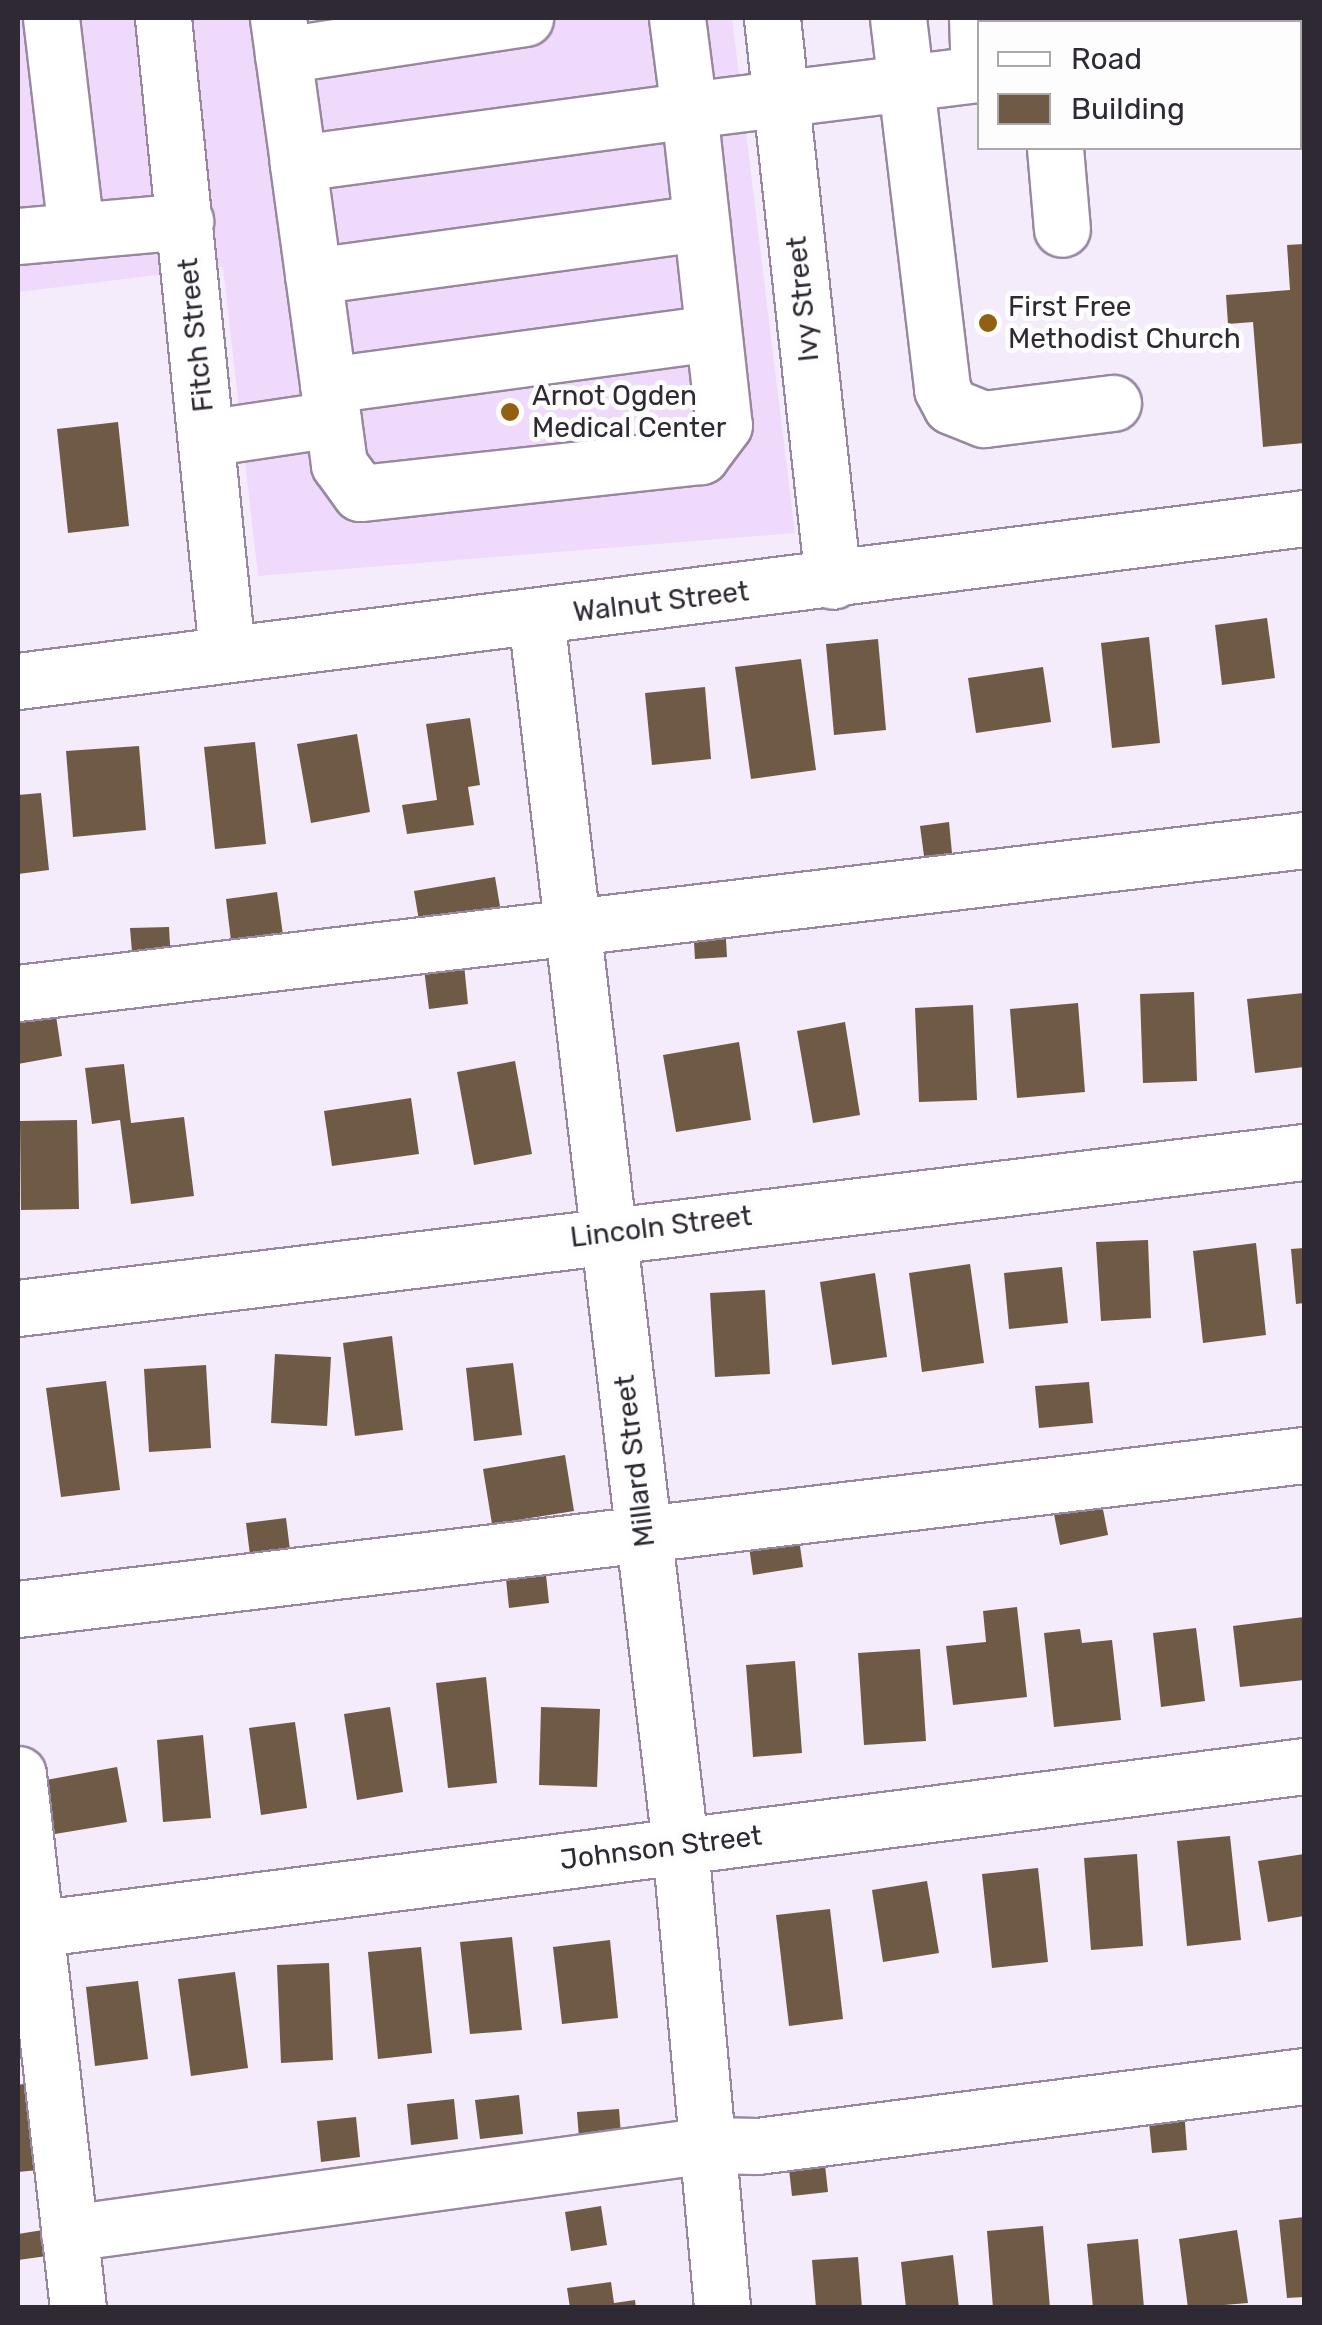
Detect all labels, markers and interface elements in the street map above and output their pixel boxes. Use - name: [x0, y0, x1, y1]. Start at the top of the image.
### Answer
- legend: [977, 20, 1302, 150]
- text: Road: [1071, 41, 1142, 77]
- text: Building: [1071, 91, 1185, 127]
- street label: Ivy Street: [780, 234, 826, 364]
- street label: Fitch Street: [171, 256, 221, 414]
- place label: First Free Methodist Church: [1008, 290, 1241, 356]
- marker: First Free Methodist Church: [977, 312, 999, 334]
- place label: Arnot Ogden Medical Center: [532, 379, 726, 445]
- marker: Arnot Ogden Medical Center: [497, 399, 523, 425]
- street label: Walnut Street: [571, 575, 751, 629]
- street label: Lincoln Street: [568, 1199, 754, 1255]
- street label: Millard Street: [608, 1373, 662, 1549]
- street label: Johnson Street: [558, 1819, 764, 1877]

